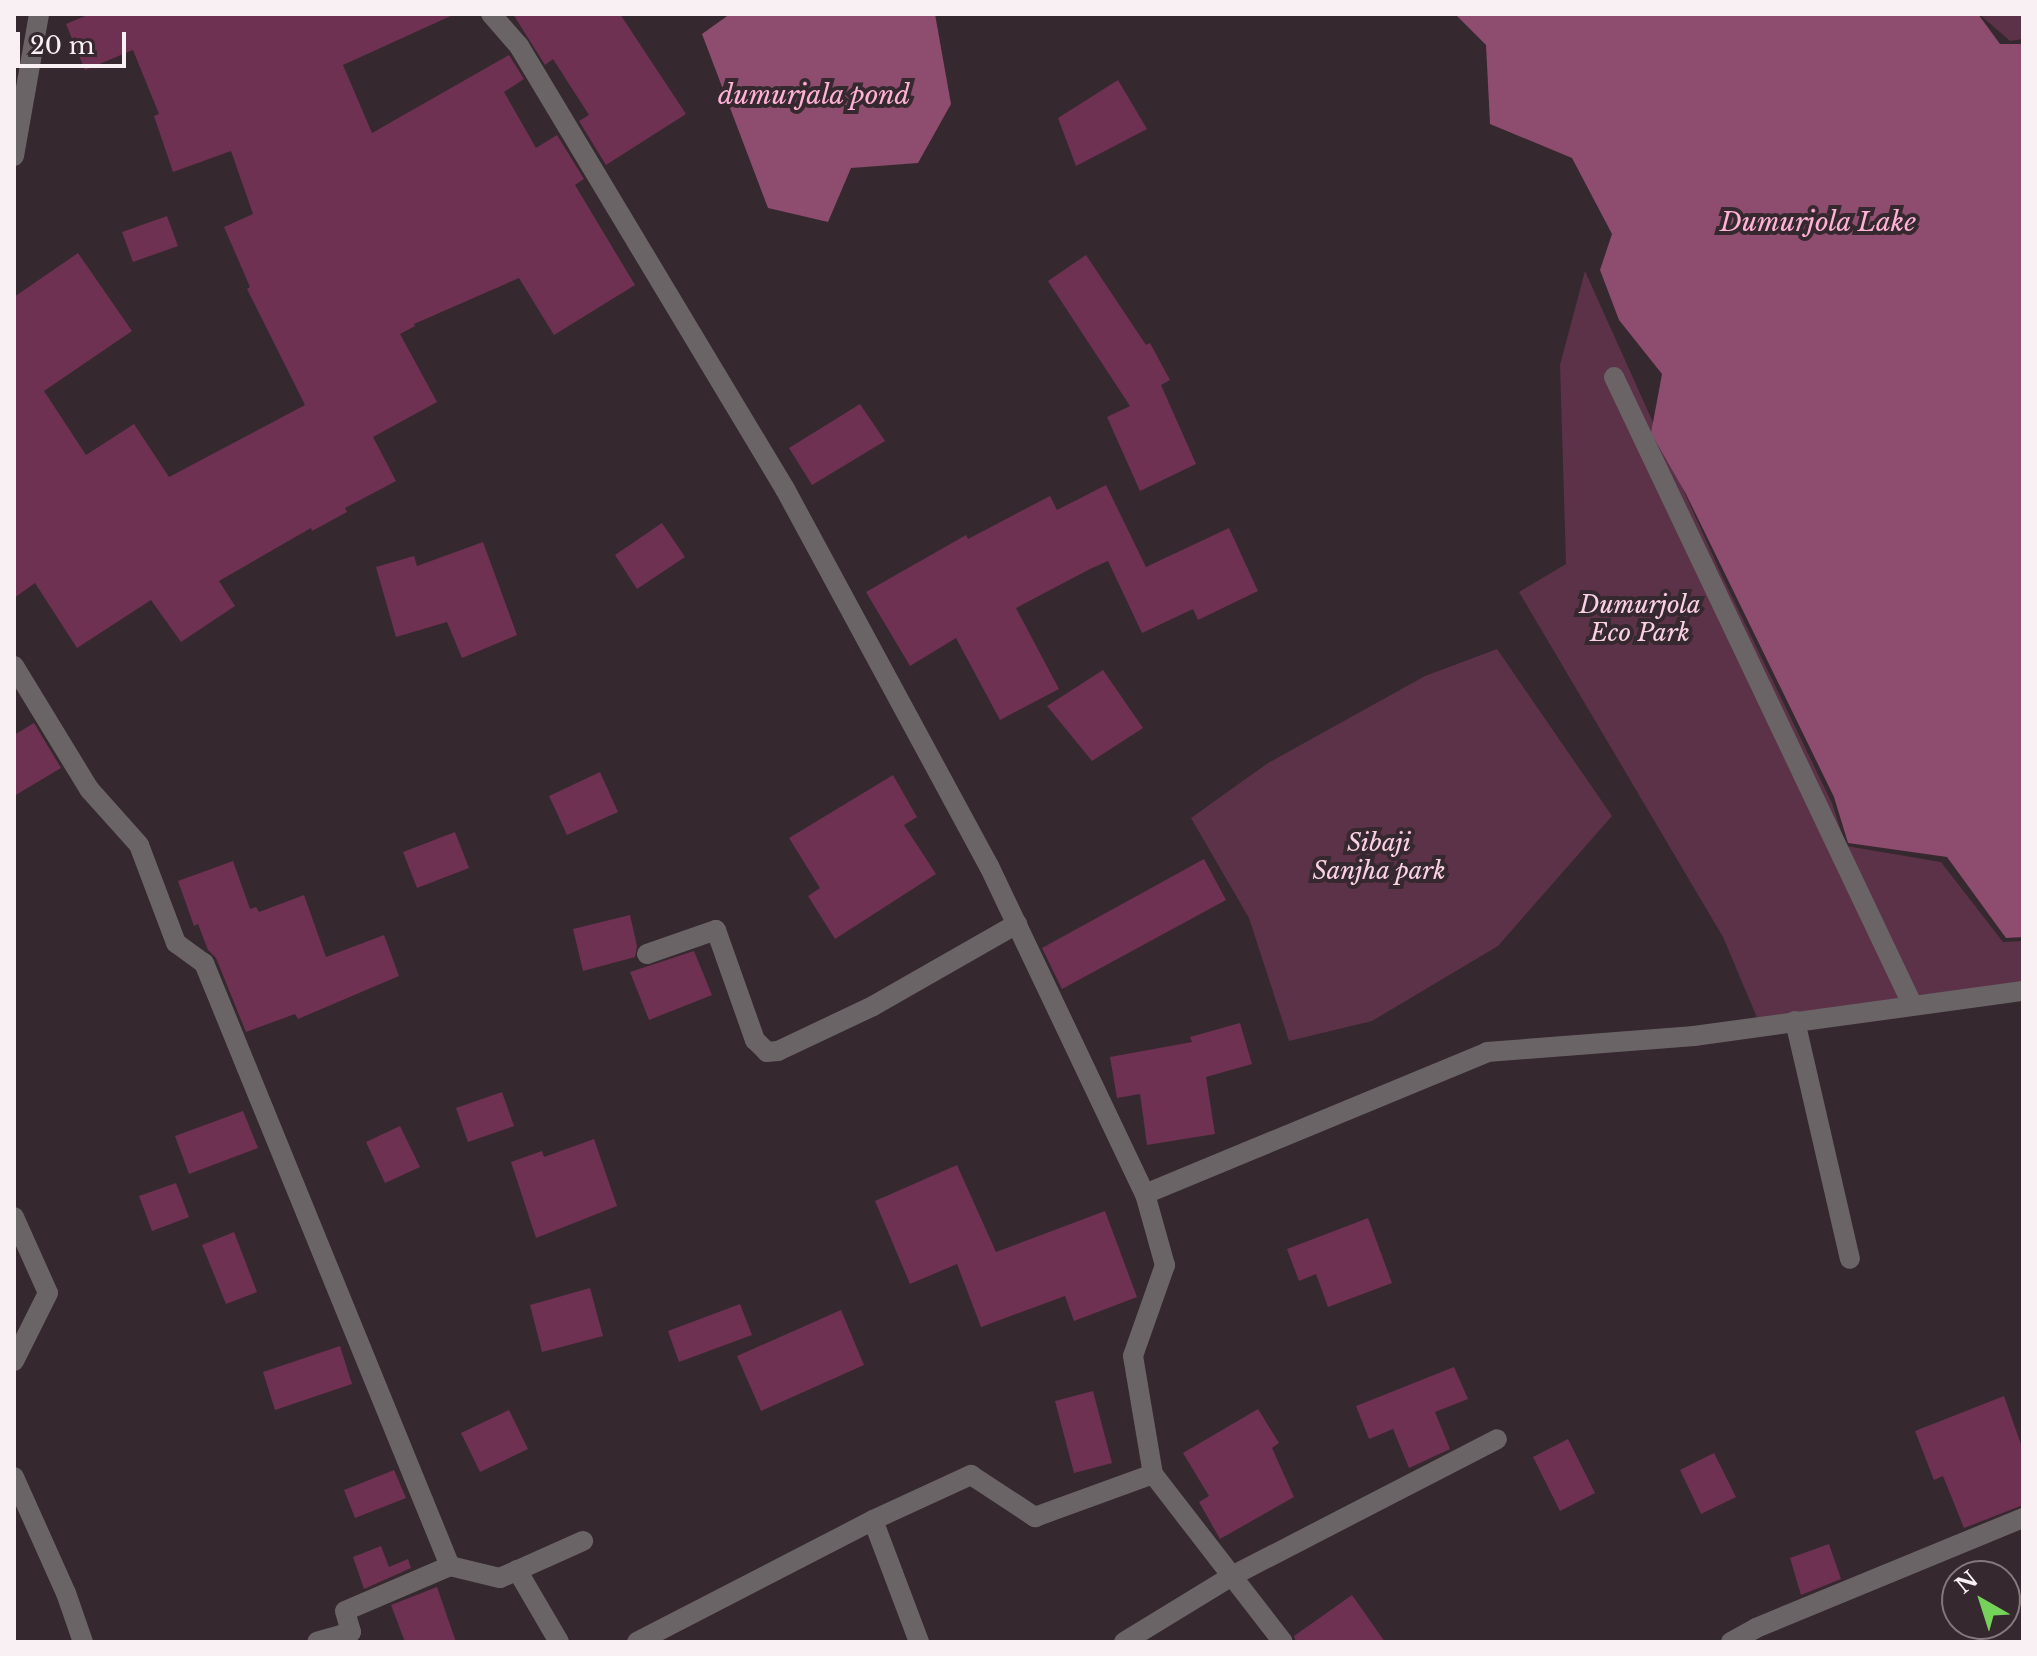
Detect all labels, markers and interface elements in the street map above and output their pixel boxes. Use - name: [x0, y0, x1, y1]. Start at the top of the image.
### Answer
- scale bar: [20, 16, 130, 66]
- text: 20 m: [30, 31, 95, 60]
- water label: dumurjala pond: [717, 80, 911, 112]
- water label: Dumurjola Lake: [1720, 207, 1916, 239]
- park label: Dumurjola Eco Park: [1579, 591, 1701, 647]
- park label: Sibaji Sanjha park: [1312, 829, 1446, 885]
- north arrow: [1941, 1560, 2021, 1640]
- text: N: [1950, 1566, 1983, 1600]

